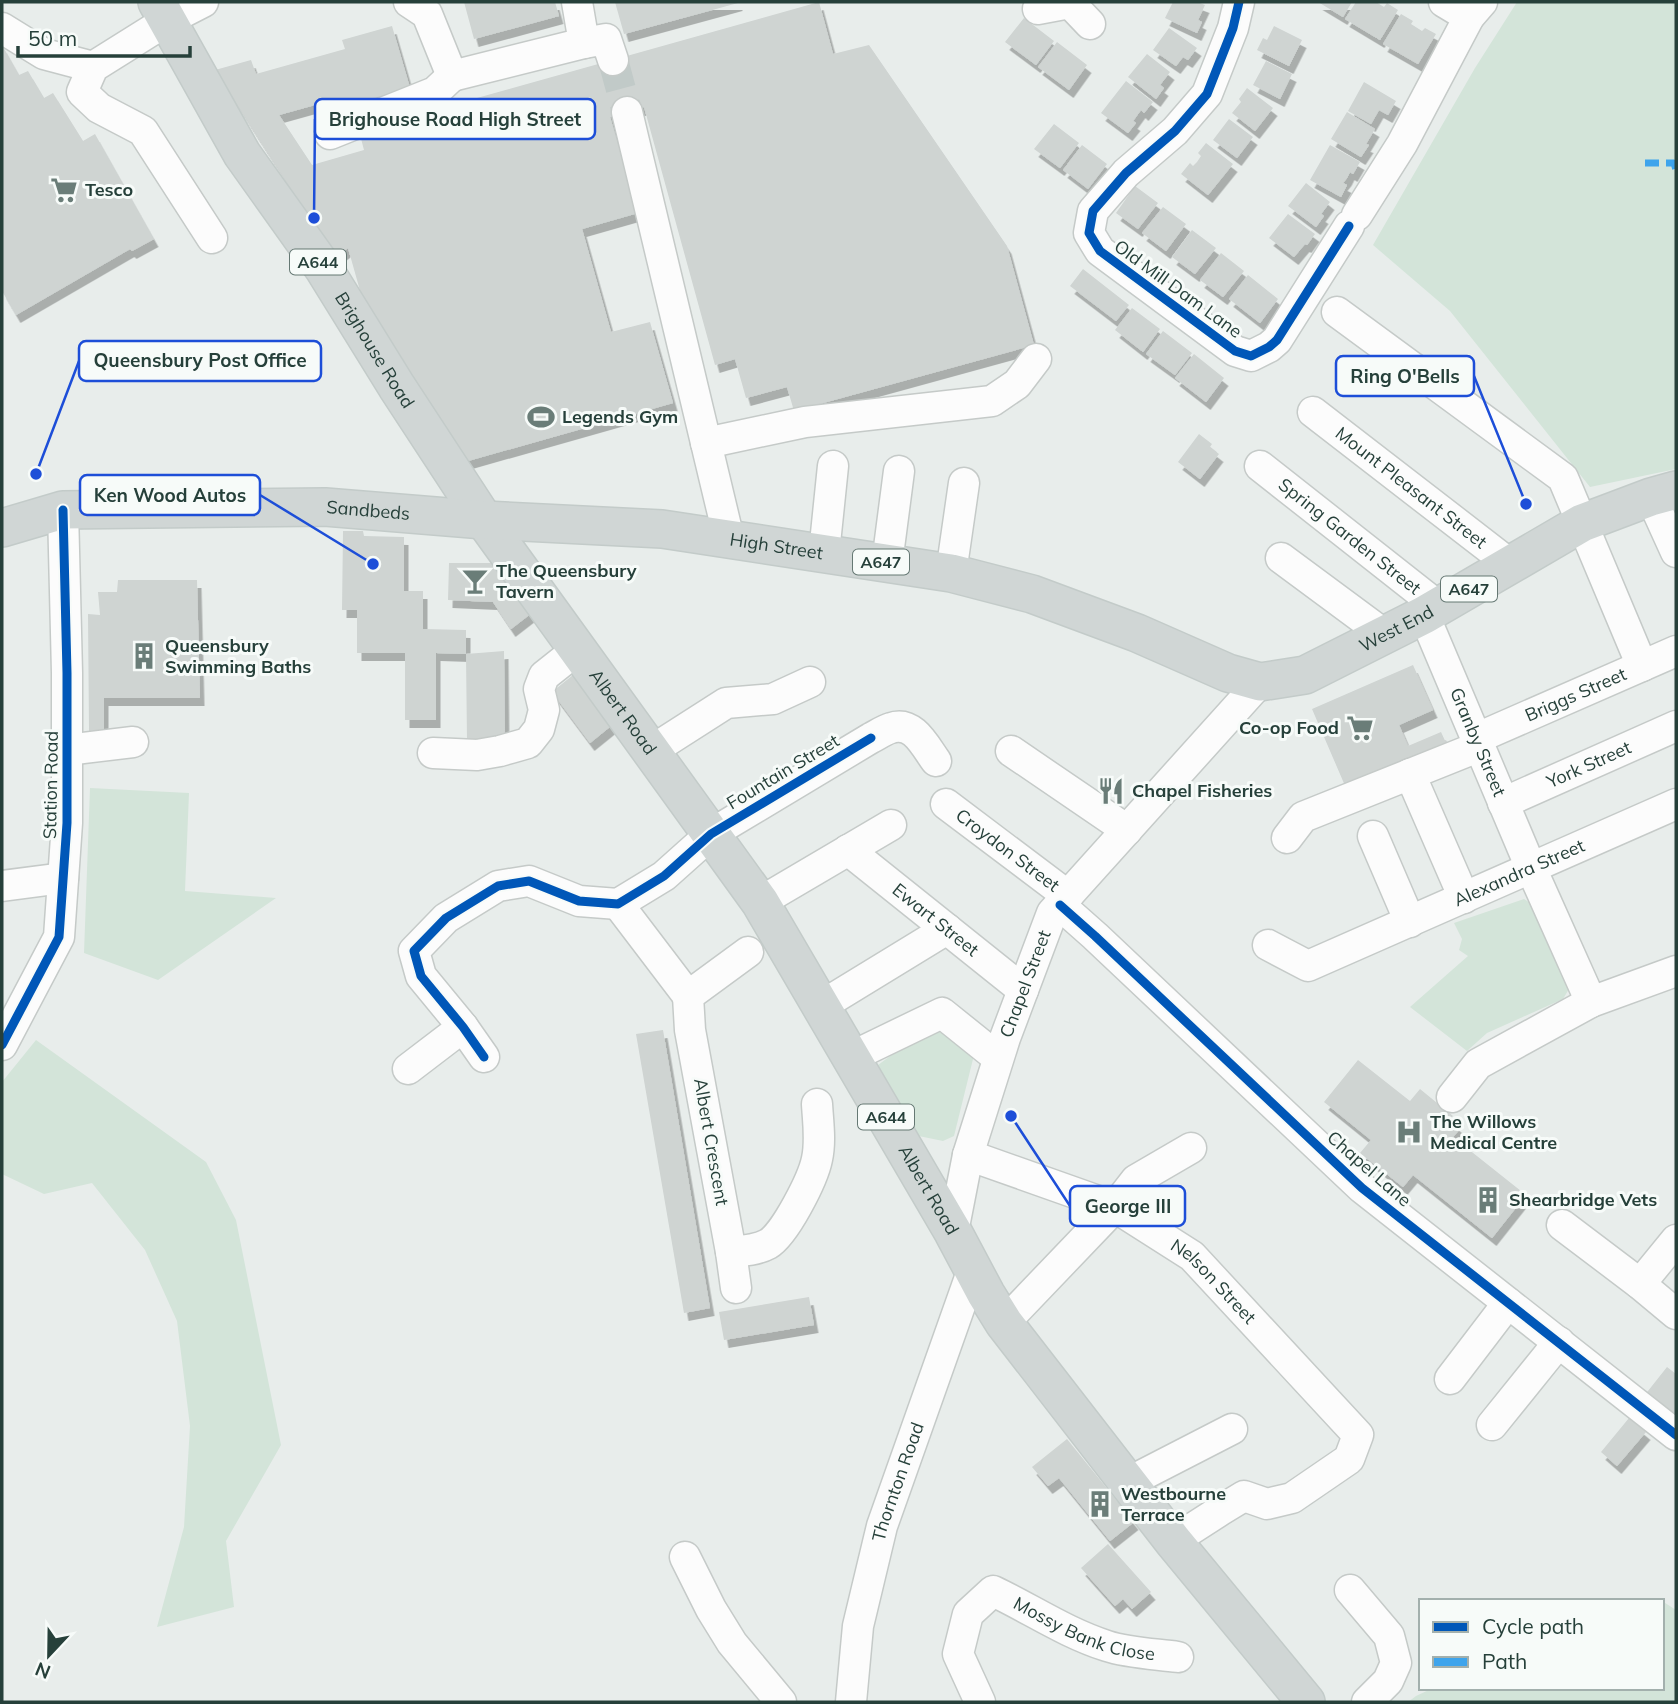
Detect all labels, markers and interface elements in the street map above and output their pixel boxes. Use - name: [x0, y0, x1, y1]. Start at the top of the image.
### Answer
- scale bar: [18, 14, 189, 58]
- text: 50 m: [28, 25, 77, 51]
- callout: Brighouse Road High Street: [315, 99, 595, 139]
- text: Brighouse Road High Street: [329, 107, 581, 131]
- supermarket icon: Tesco: [49, 175, 79, 205]
- place label: Tesco: [85, 178, 133, 201]
- street label: Old Mill Dam Lane: [1110, 235, 1247, 343]
- road number: A644: [290, 250, 346, 274]
- street label: Brighouse Road: [330, 288, 420, 412]
- callout: Queensbury Post Office: [79, 341, 321, 381]
- text: Queensbury Post Office: [93, 348, 307, 372]
- callout: Ring O'Bells: [1336, 356, 1474, 396]
- text: Ring O'Bells: [1350, 364, 1460, 388]
- sports icon: Legends Gym: [526, 402, 556, 432]
- place label: Legends Gym: [562, 405, 678, 428]
- street label: Mount Pleasant Street: [1331, 422, 1492, 553]
- street label: Spring Garden Street: [1274, 473, 1426, 599]
- callout: Ken Wood Autos: [80, 475, 260, 515]
- text: Ken Wood Autos: [94, 483, 246, 507]
- street label: Sandbeds: [326, 495, 411, 525]
- street label: High Street: [728, 527, 825, 564]
- road number: A647: [853, 550, 909, 575]
- place label: The Queensbury Tavern: [496, 559, 637, 603]
- bar icon: The Queensbury Tavern: [460, 566, 490, 596]
- road number: A647: [1441, 576, 1497, 602]
- street label: West End: [1355, 600, 1438, 657]
- place label: Queensbury Swimming Baths: [165, 634, 311, 678]
- building icon: Queensbury Swimming Baths: [129, 641, 159, 671]
- street label: Briggs Street: [1521, 662, 1630, 727]
- street label: Albert Road: [584, 664, 662, 759]
- street label: Granby Street: [1445, 684, 1511, 800]
- supermarket icon: Co-op Food: [1345, 713, 1375, 743]
- place label: Co-op Food: [1239, 716, 1339, 739]
- street label: Fountain Street: [722, 729, 843, 814]
- street label: Station Road: [38, 731, 63, 839]
- street label: York Street: [1542, 735, 1635, 794]
- restaurant icon: Chapel Fisheries: [1096, 776, 1126, 806]
- place label: Chapel Fisheries: [1132, 779, 1272, 802]
- street label: Croydon Street: [951, 803, 1064, 897]
- street label: Alexandra Street: [1450, 834, 1588, 911]
- street label: Ewart Street: [888, 878, 984, 961]
- street label: Chapel Street: [994, 927, 1056, 1041]
- street label: Albert Crescent: [689, 1076, 734, 1207]
- road number: A644: [858, 1105, 914, 1130]
- place label: The Willows Medical Centre: [1430, 1110, 1557, 1154]
- hospital icon: The Willows Medical Centre: [1394, 1117, 1424, 1147]
- street label: Chapel Lane: [1322, 1126, 1416, 1211]
- street label: Albert Road: [894, 1141, 964, 1239]
- building icon: Shearbridge Vets: [1473, 1185, 1503, 1215]
- callout: George III: [1070, 1186, 1185, 1226]
- place label: Shearbridge Vets: [1509, 1188, 1657, 1211]
- text: George III: [1085, 1194, 1171, 1218]
- street label: Nelson Street: [1167, 1233, 1261, 1329]
- street label: Thornton Road: [867, 1419, 929, 1544]
- place label: Westbourne Terrace: [1121, 1482, 1226, 1526]
- building icon: Westbourne Terrace: [1085, 1489, 1115, 1519]
- street label: Mossy Bank Close: [1010, 1591, 1156, 1665]
- legend: [1419, 1599, 1664, 1690]
- text: Cycle path: [1482, 1613, 1584, 1639]
- north arrow: [14, 1620, 84, 1690]
- text: Path: [1482, 1648, 1527, 1674]
- text: N: [31, 1657, 54, 1685]

